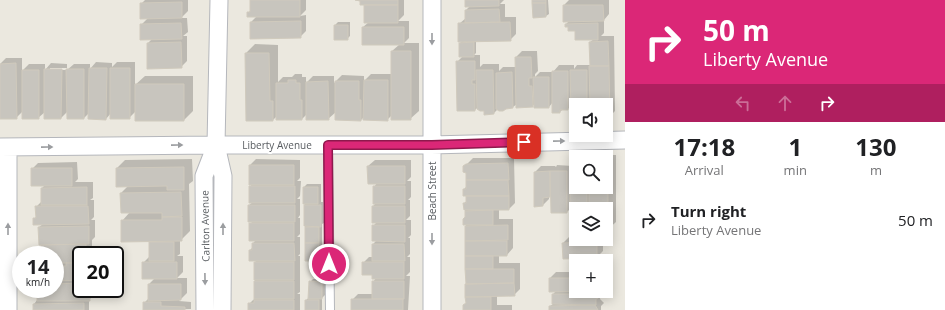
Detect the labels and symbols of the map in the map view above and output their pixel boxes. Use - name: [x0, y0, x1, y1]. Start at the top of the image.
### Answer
- one-way arrow: [429, 33, 435, 46]
- pin: [507, 125, 541, 159]
- street label: Liberty Avenue: [242, 138, 312, 152]
- one-way arrow: [553, 138, 565, 145]
- one-way arrow: [171, 142, 184, 148]
- one-way arrow: [41, 143, 53, 150]
- street label: Beach Street: [425, 161, 439, 221]
- street label: Carlton Avenue: [197, 190, 213, 262]
- one-way arrow: [5, 222, 11, 235]
- one-way arrow: [220, 222, 226, 235]
- one-way arrow: [429, 233, 435, 246]
- position arrow: [308, 243, 350, 285]
- speed limit sign: 20: [72, 246, 124, 298]
- one-way arrow: [202, 273, 208, 286]

